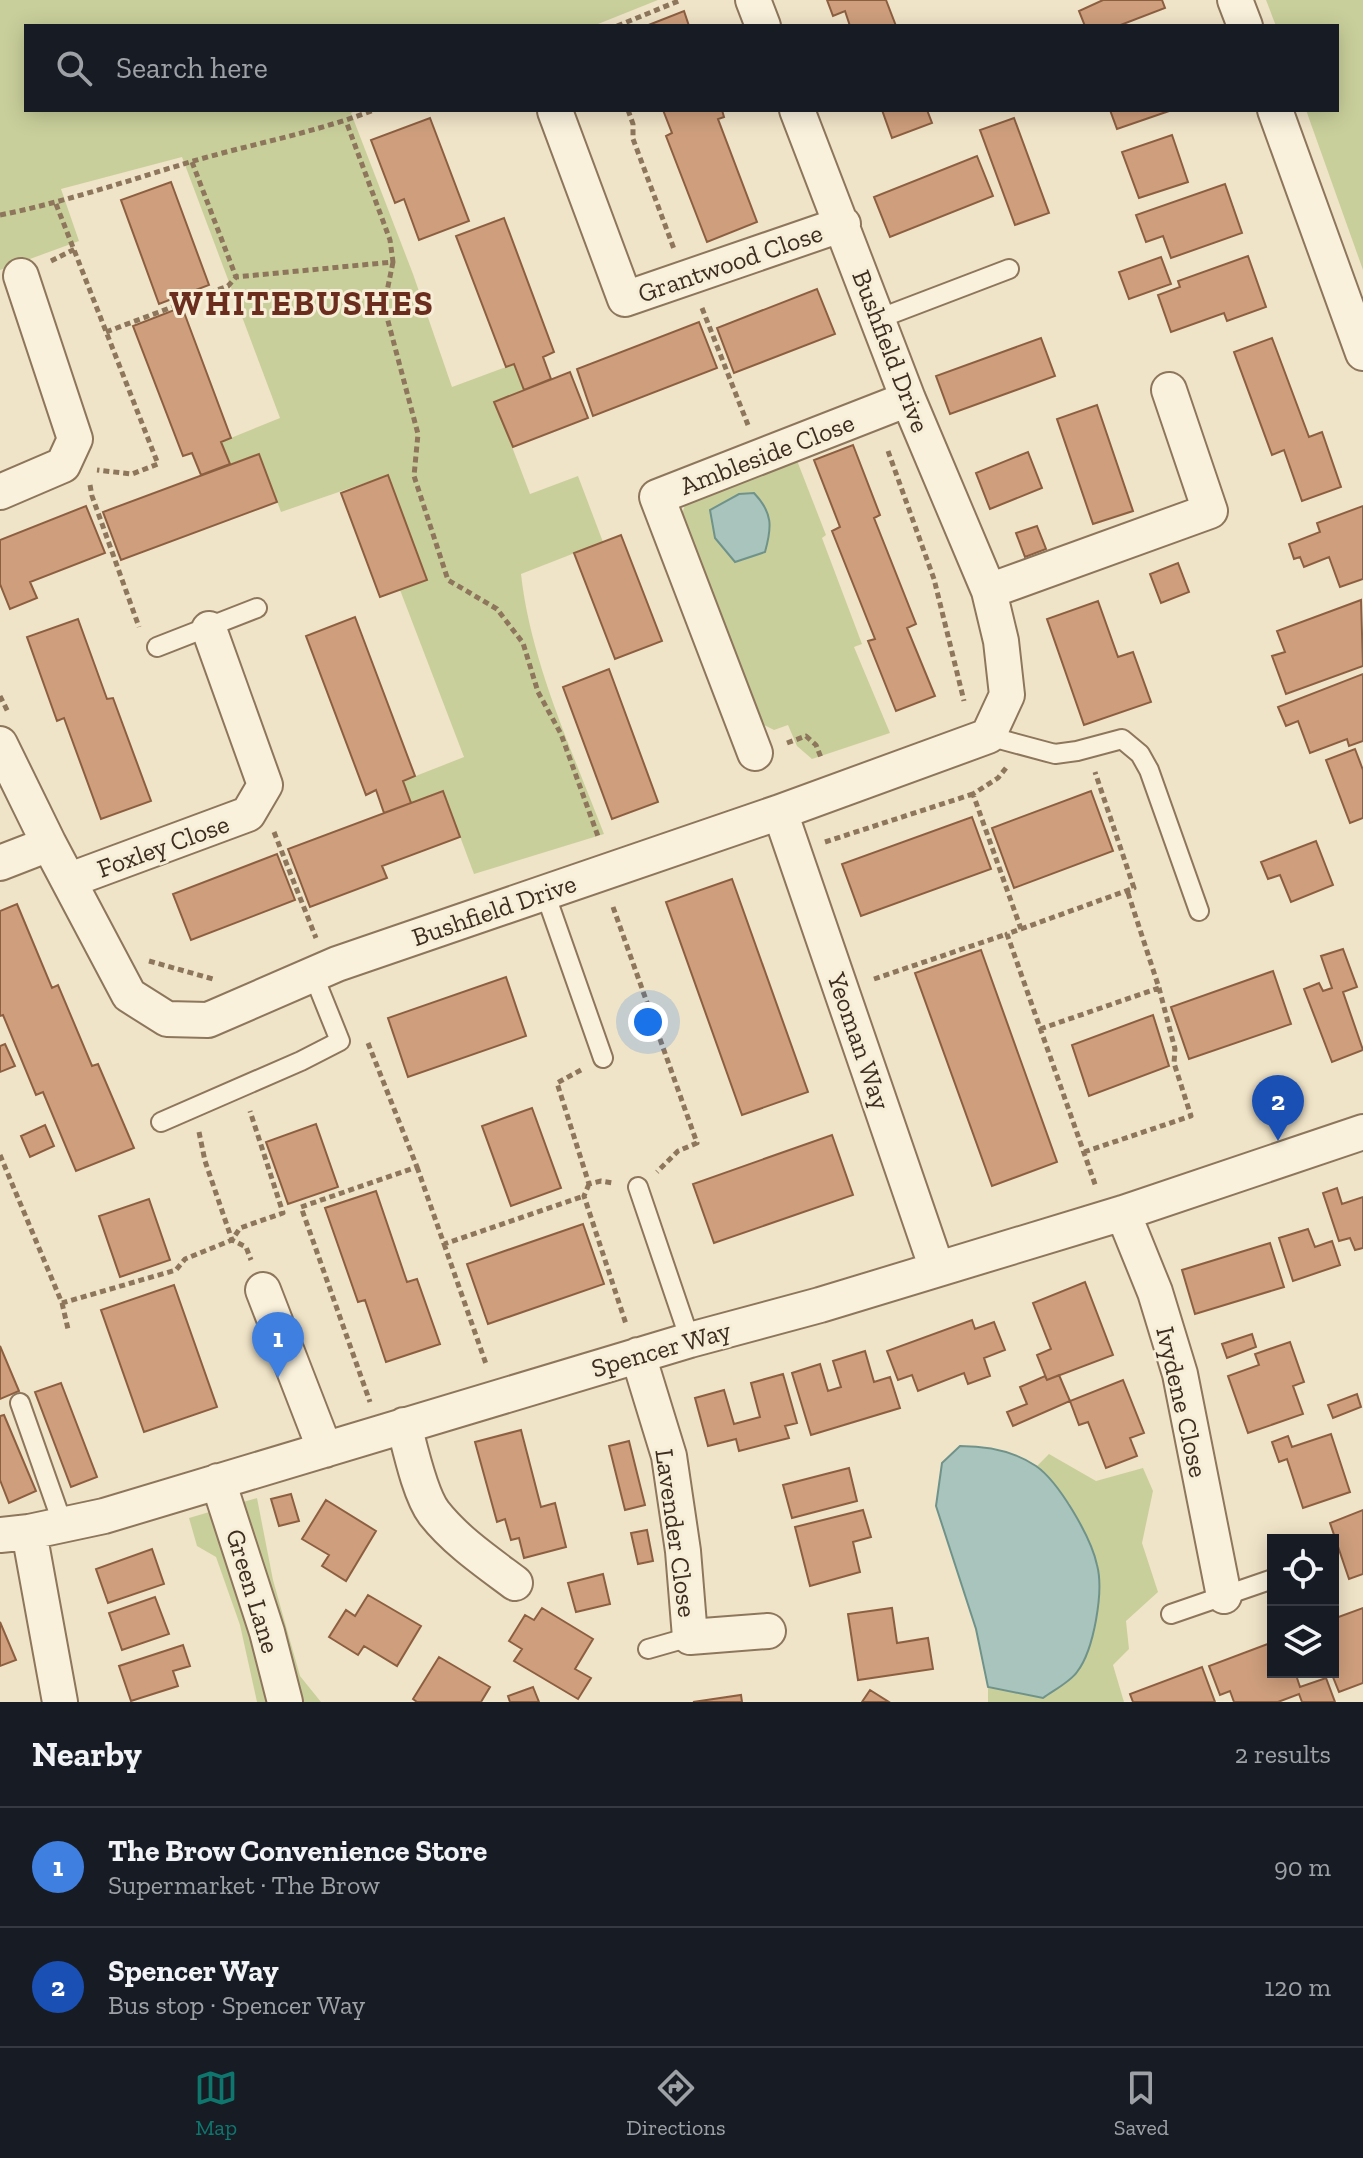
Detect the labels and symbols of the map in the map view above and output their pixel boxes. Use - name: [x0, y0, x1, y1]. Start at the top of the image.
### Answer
- street label: Grantwood Close: [633, 216, 827, 310]
- street label: Bushfield Drive: [845, 265, 937, 437]
- district label: WHITEBUSHES: [169, 283, 435, 324]
- street label: Ambleside Close: [675, 406, 859, 502]
- street label: Foxley Close: [93, 807, 233, 885]
- street label: Bushfield Drive: [408, 867, 580, 953]
- street label: Yeoman Way: [820, 967, 898, 1114]
- your location: [628, 1002, 668, 1042]
- pin: 2: [1252, 1075, 1304, 1141]
- pin: 1: [252, 1312, 304, 1378]
- street label: Spencer Way: [588, 1314, 735, 1384]
- street label: Ivydene Close: [1149, 1323, 1215, 1481]
- street label: Lavender Close: [648, 1447, 704, 1619]
- street label: Green Lane: [219, 1525, 287, 1657]

